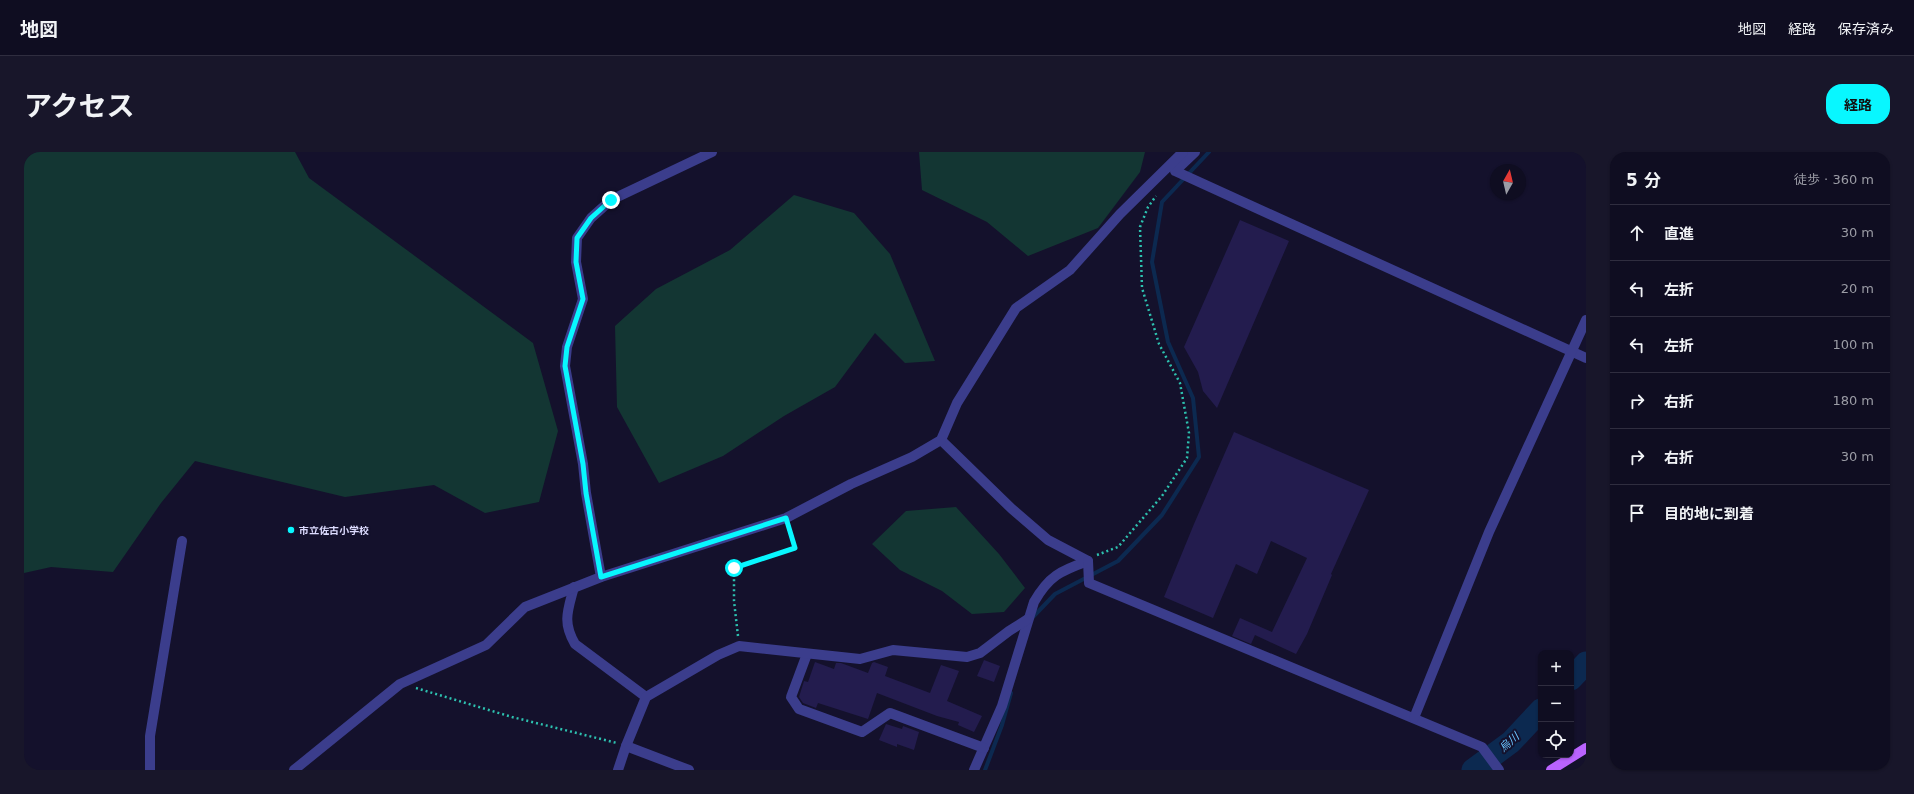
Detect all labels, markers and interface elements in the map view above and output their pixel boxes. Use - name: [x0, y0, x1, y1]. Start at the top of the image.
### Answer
- text: 地図: [20, 18, 58, 40]
- text: 地図: [1738, 21, 1766, 37]
- text: 経路: [1788, 21, 1816, 37]
- text: 保存済み: [1838, 21, 1894, 37]
- button: 経路: [1826, 84, 1890, 124]
- text: アクセス: [24, 90, 135, 123]
- north arrow: [1490, 164, 1526, 200]
- text: 5 分: [1626, 170, 1661, 190]
- text: 徒歩 · 360 m: [1794, 172, 1874, 187]
- route end: [602, 191, 620, 209]
- icon: ahead: [1626, 222, 1648, 244]
- text: 直進: [1664, 225, 1694, 243]
- text: 30 m: [1841, 225, 1874, 240]
- icon: left: [1626, 278, 1648, 300]
- text: 左折: [1664, 281, 1694, 299]
- text: 20 m: [1841, 281, 1874, 296]
- icon: left: [1626, 334, 1648, 356]
- text: 左折: [1664, 337, 1694, 355]
- text: 100 m: [1832, 337, 1874, 352]
- icon: right: [1626, 390, 1648, 412]
- text: 右折: [1664, 393, 1694, 411]
- text: 180 m: [1832, 393, 1874, 408]
- icon: right: [1626, 446, 1648, 468]
- text: 右折: [1664, 449, 1694, 467]
- text: 30 m: [1841, 449, 1874, 464]
- icon: arrive: [1626, 502, 1648, 524]
- text: 目的地に到着: [1664, 505, 1754, 523]
- marker: 市立佐古小学校: [286, 525, 296, 535]
- place label: 市立佐古小学校: [299, 525, 369, 536]
- route start: [725, 559, 743, 577]
- map controls: [1538, 650, 1574, 758]
- button: +: [1538, 650, 1574, 686]
- button: −: [1538, 686, 1574, 722]
- button: locate: [1538, 722, 1574, 758]
- water label: 烏川: [1497, 730, 1523, 754]

